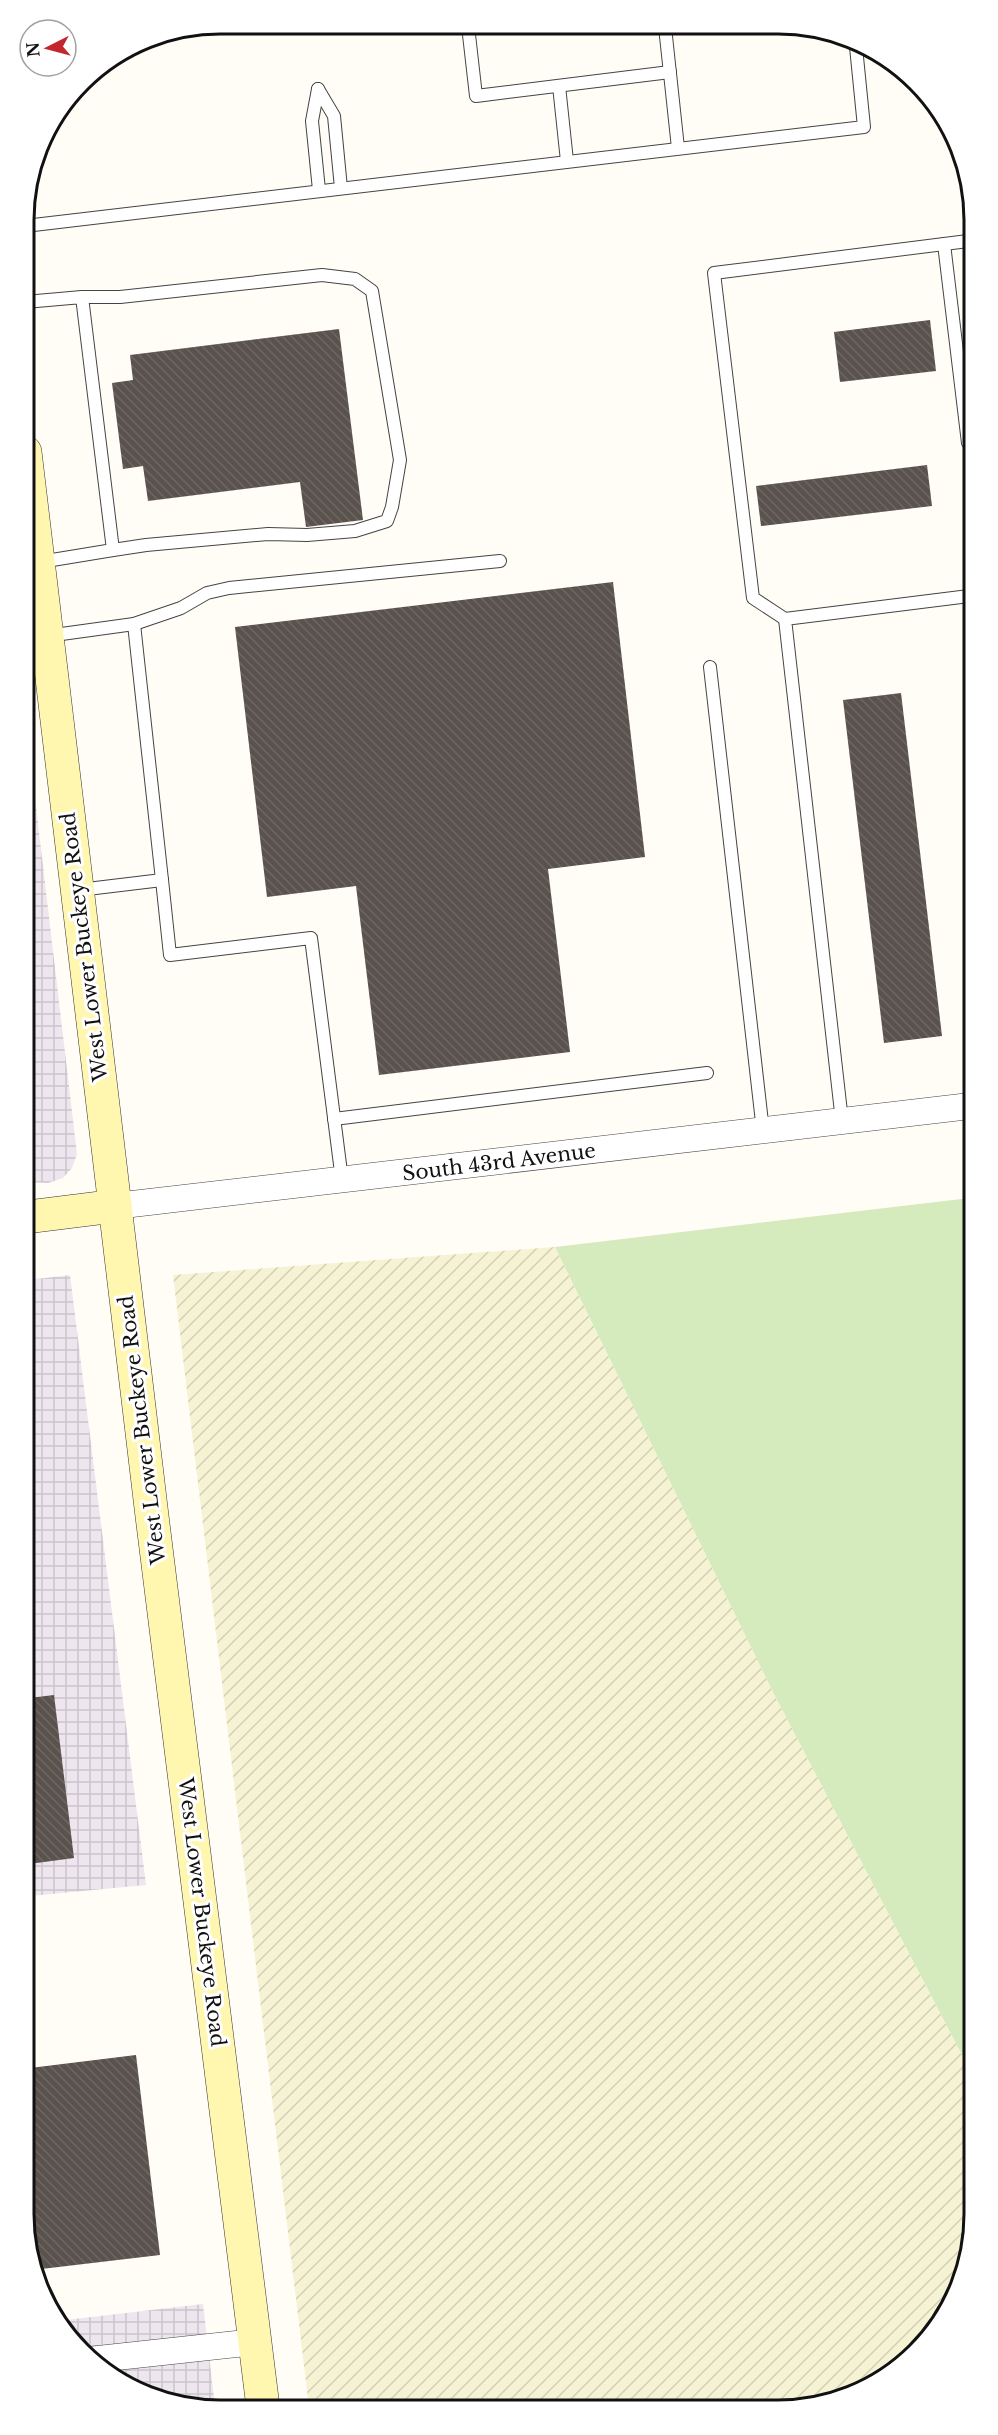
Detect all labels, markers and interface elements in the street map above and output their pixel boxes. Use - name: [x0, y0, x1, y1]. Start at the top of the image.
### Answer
- north arrow: [18, 18, 78, 78]
- text: N: [22, 41, 44, 58]
- street label: West Lower Buckeye Road: [56, 811, 113, 1084]
- street label: South 43rd Avenue: [401, 1138, 597, 1186]
- street label: West Lower Buckeye Road: [114, 1294, 171, 1567]
- street label: West Lower Buckeye Road: [173, 1775, 230, 2048]

